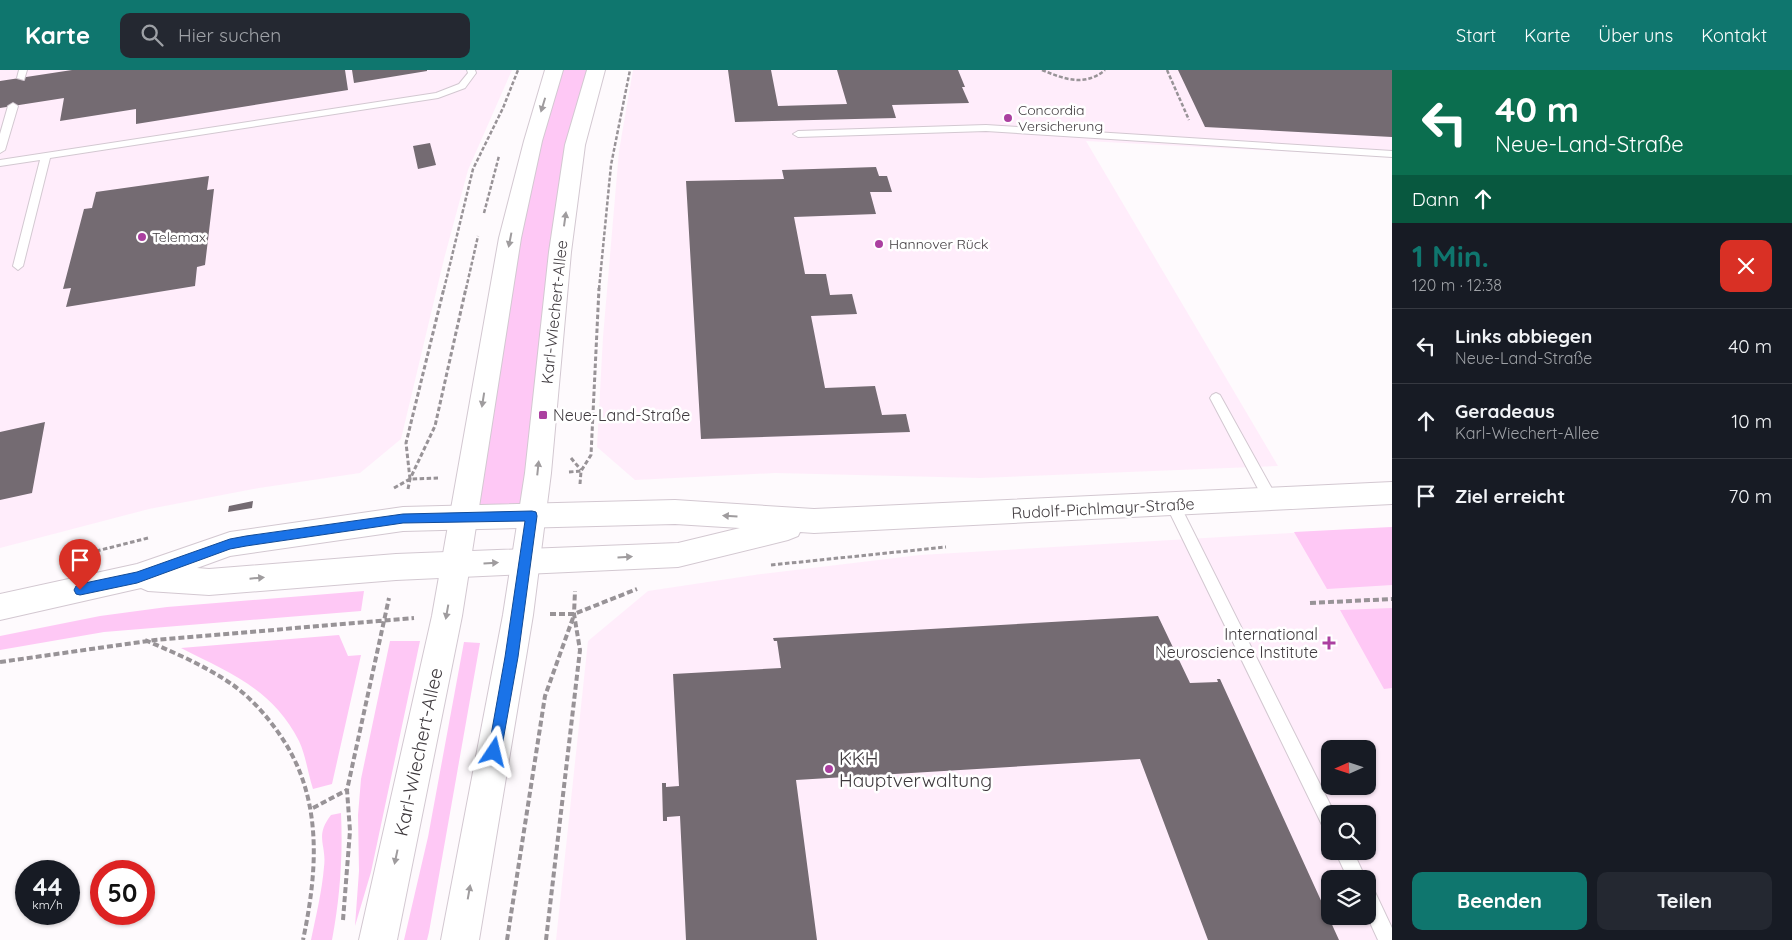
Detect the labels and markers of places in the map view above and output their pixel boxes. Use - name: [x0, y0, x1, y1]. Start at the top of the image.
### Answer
- place label: Concordia Versicherung: [1018, 101, 1103, 135]
- marker: Concordia Versicherung: [1002, 112, 1014, 124]
- place label: Telemax: [152, 228, 206, 246]
- marker: Telemax: [136, 231, 148, 243]
- place label: Hannover Rück: [889, 235, 989, 253]
- marker: Hannover Rück: [873, 238, 885, 250]
- place label: Neue-Land-Straße: [553, 405, 690, 425]
- marker: Neue-Land-Straße: [537, 409, 549, 421]
- pin: [59, 539, 101, 590]
- place label: International Neuroscience Institute: [1155, 624, 1318, 662]
- marker: International Neuroscience Institute: [1322, 636, 1336, 650]
- place label: KKH Hauptverwaltung: [839, 746, 992, 792]
- marker: KKH Hauptverwaltung: [823, 763, 835, 775]

